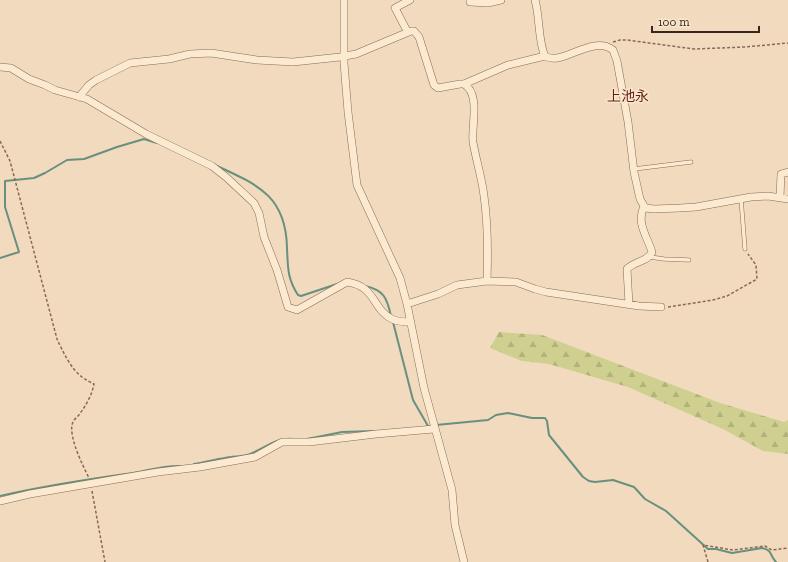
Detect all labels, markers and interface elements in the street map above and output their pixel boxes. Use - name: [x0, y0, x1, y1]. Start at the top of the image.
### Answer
- scale bar: [652, 8, 759, 34]
- text: 100 m: [658, 15, 690, 29]
- district label: 上池永: [607, 88, 649, 105]

